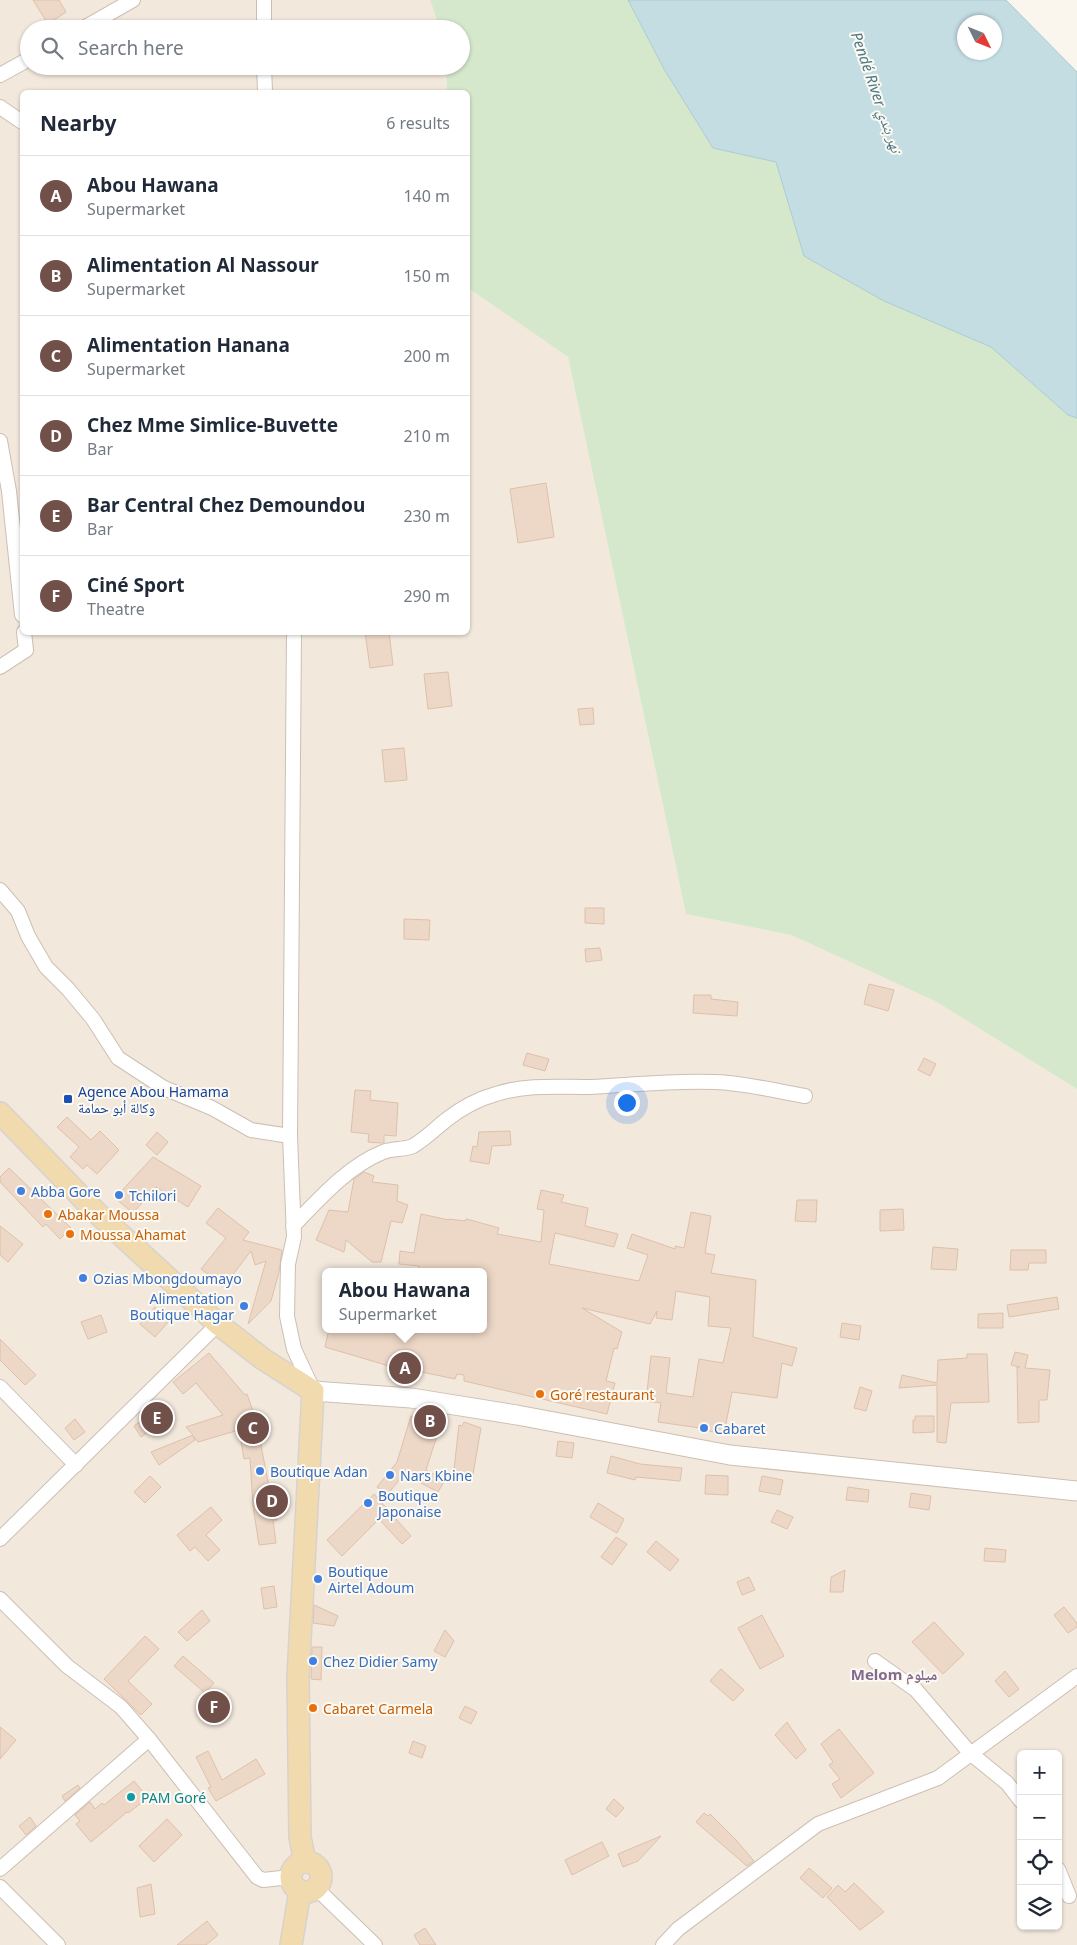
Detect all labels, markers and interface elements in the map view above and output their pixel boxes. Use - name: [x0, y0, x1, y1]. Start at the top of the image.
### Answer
- north arrow: [957, 15, 1002, 60]
- search box: [20, 20, 470, 75]
- water label: Pendé River نهر بندي: [844, 29, 908, 159]
- icon: search: [38, 34, 66, 62]
- text: Search here: [78, 35, 184, 61]
- text: Nearby: [40, 109, 116, 137]
- text: 6 results: [386, 112, 450, 134]
- text: Abou Hawana: [87, 172, 219, 198]
- text: A: [50, 185, 62, 207]
- text: 140 m: [403, 185, 450, 207]
- text: Supermarket: [87, 198, 185, 220]
- text: Alimentation Al Nassour: [87, 252, 319, 278]
- text: B: [51, 265, 61, 287]
- text: 150 m: [403, 265, 450, 287]
- text: Supermarket: [87, 278, 185, 300]
- text: Alimentation Hanana: [87, 332, 290, 358]
- text: C: [51, 345, 61, 367]
- text: 200 m: [403, 345, 450, 367]
- text: Supermarket: [87, 358, 185, 380]
- text: Chez Mme Simlice-Buvette: [87, 412, 338, 438]
- text: D: [50, 425, 62, 447]
- text: 210 m: [403, 425, 450, 447]
- text: Bar: [87, 438, 113, 460]
- text: Bar Central Chez Demoundou: [87, 492, 365, 518]
- text: E: [52, 505, 60, 527]
- text: 230 m: [403, 505, 450, 527]
- text: Bar: [87, 518, 113, 540]
- text: Ciné Sport: [87, 572, 185, 598]
- text: F: [52, 585, 60, 607]
- text: 290 m: [403, 585, 450, 607]
- text: Theatre: [87, 598, 145, 620]
- place label: Agence Abou Hamama وكالة أبو حمامة: [78, 1082, 229, 1117]
- your location: [614, 1090, 640, 1116]
- marker: Agence Abou Hamama وكالة أبو حمامة: [62, 1093, 74, 1105]
- place label: Abba Gore: [31, 1182, 101, 1201]
- marker: Abba Gore: [15, 1185, 27, 1197]
- place label: Tchilori: [129, 1186, 176, 1205]
- marker: Tchilori: [113, 1189, 125, 1201]
- place label: Abakar Moussa: [58, 1205, 159, 1224]
- marker: Abakar Moussa: [42, 1208, 54, 1220]
- place label: Moussa Ahamat: [80, 1225, 186, 1244]
- marker: Moussa Ahamat: [64, 1228, 76, 1240]
- popup: [322, 1268, 487, 1333]
- place label: Ozias Mbongdoumayo: [93, 1269, 242, 1288]
- marker: Ozias Mbongdoumayo: [77, 1272, 89, 1284]
- text: Abou Hawana: [339, 1277, 470, 1303]
- place label: Alimentation Boutique Hagar: [130, 1289, 234, 1324]
- marker: Alimentation Boutique Hagar: [238, 1300, 250, 1312]
- text: Supermarket: [339, 1303, 437, 1325]
- pin: A: [389, 1349, 421, 1387]
- place label: Goré restaurant: [550, 1385, 654, 1404]
- marker: Goré restaurant: [534, 1388, 546, 1400]
- pin: E: [141, 1399, 173, 1437]
- pin: B: [414, 1402, 446, 1440]
- pin: C: [237, 1409, 269, 1447]
- place label: Cabaret: [714, 1419, 766, 1438]
- marker: Cabaret: [698, 1422, 710, 1434]
- place label: Boutique Adan: [270, 1462, 368, 1481]
- marker: Boutique Adan: [254, 1465, 266, 1477]
- place label: Nars Kbine: [400, 1466, 472, 1485]
- marker: Nars Kbine: [384, 1469, 396, 1481]
- pin: D: [256, 1482, 288, 1520]
- place label: Boutique Japonaise: [376, 1486, 442, 1521]
- marker: Boutique Japonaise: [362, 1497, 374, 1509]
- place label: Boutique Airtel Adoum: [328, 1562, 414, 1597]
- marker: Boutique Airtel Adoum: [312, 1573, 324, 1585]
- place label: Chez Didier Samy: [323, 1652, 438, 1671]
- marker: Chez Didier Samy: [307, 1655, 319, 1667]
- district label: Melom ميلوم: [851, 1664, 937, 1685]
- pin: F: [198, 1688, 230, 1726]
- place label: Cabaret Carmela: [323, 1699, 433, 1718]
- marker: Cabaret Carmela: [307, 1702, 319, 1714]
- map controls: [1017, 1750, 1062, 1930]
- button: +: [1017, 1750, 1062, 1795]
- place label: PAM Goré: [141, 1788, 206, 1807]
- marker: PAM Goré: [125, 1791, 137, 1803]
- button: −: [1017, 1795, 1062, 1840]
- button: locate: [1017, 1840, 1062, 1885]
- button: layers: [1017, 1885, 1062, 1930]

